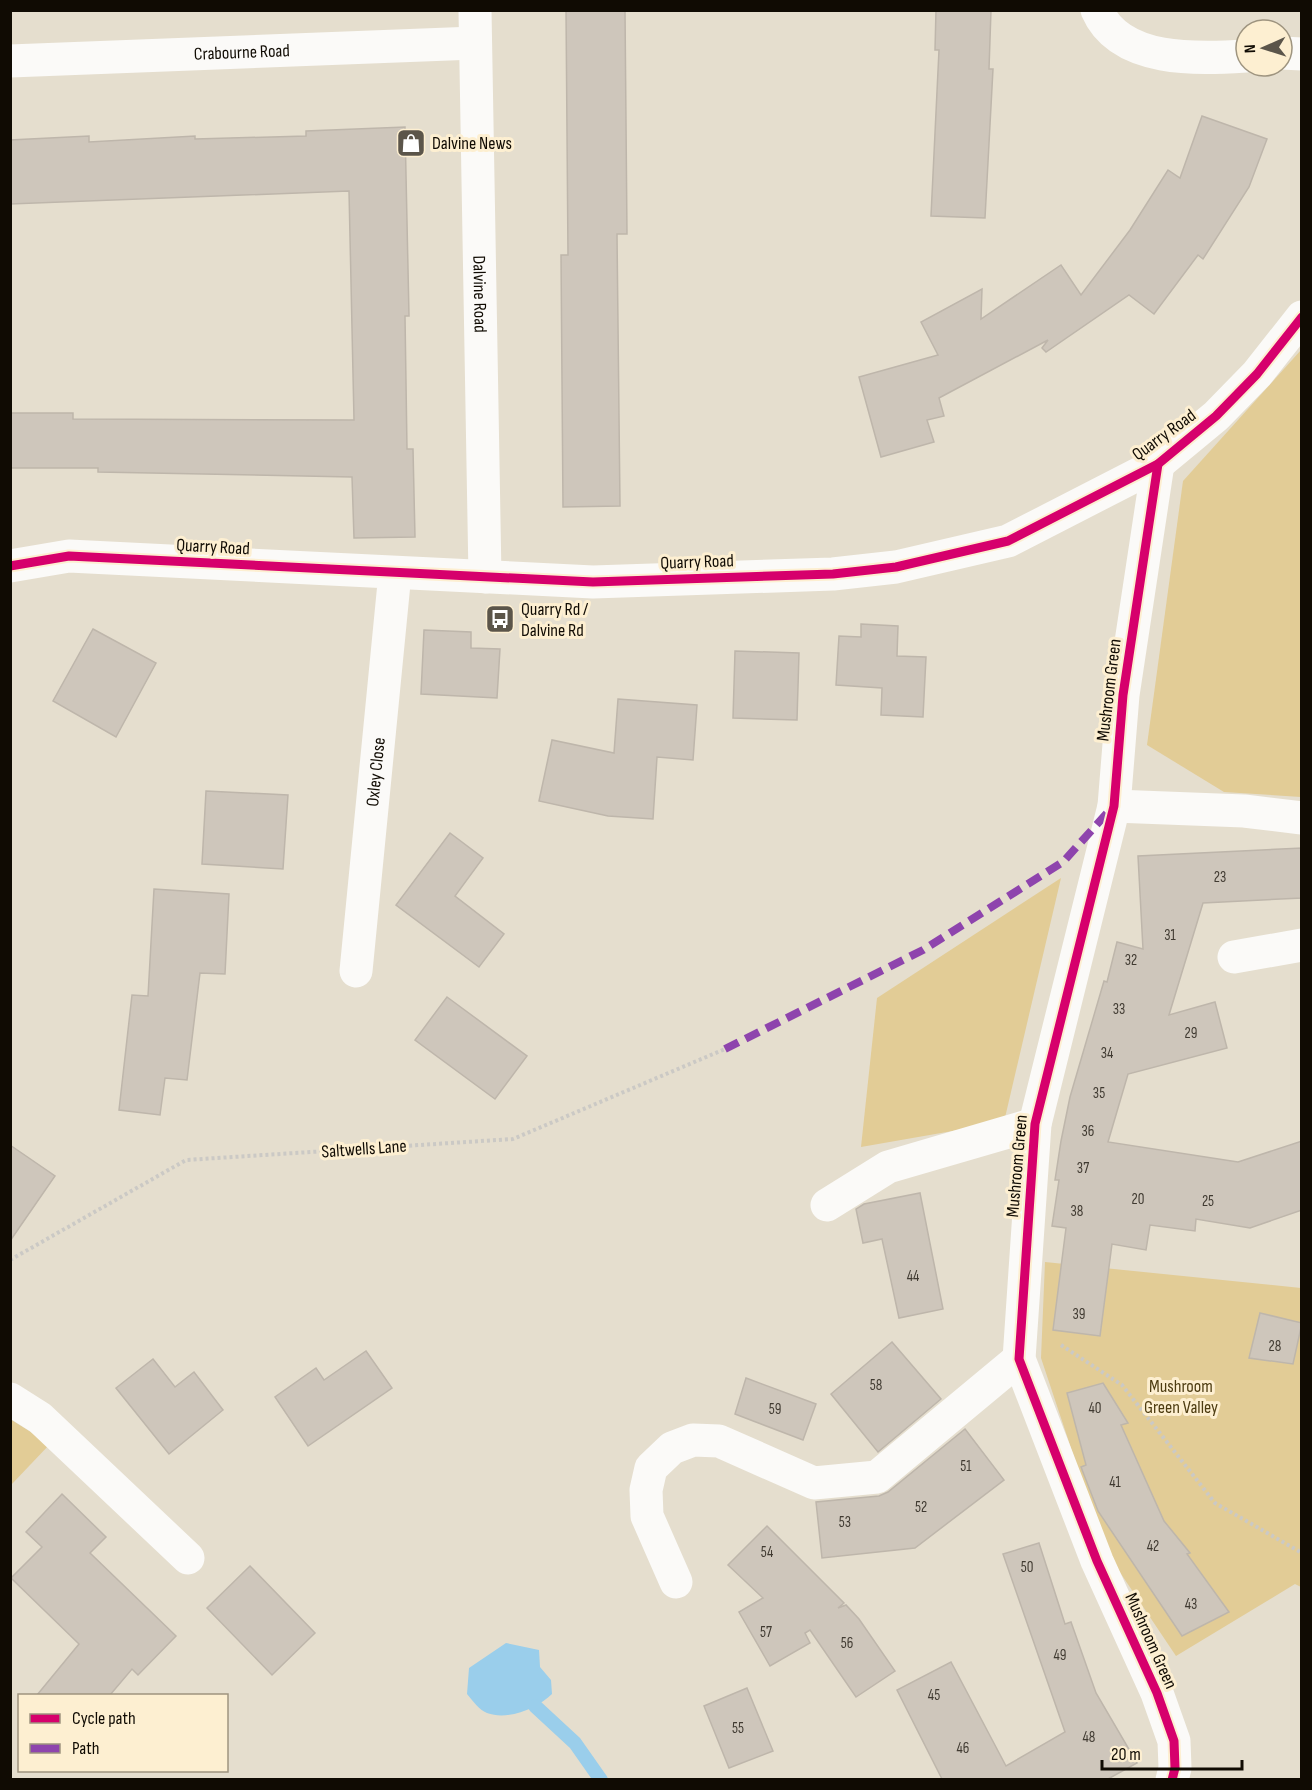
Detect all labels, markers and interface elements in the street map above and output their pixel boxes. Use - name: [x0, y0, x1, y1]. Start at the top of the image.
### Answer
- north arrow: [1234, 18, 1294, 78]
- street label: Crabourne Road: [193, 40, 290, 64]
- text: N: [1241, 44, 1260, 53]
- shop icon: Dalvine News: [395, 127, 427, 159]
- place label: Dalvine News: [432, 133, 512, 154]
- street label: Dalvine Road: [469, 255, 491, 333]
- street label: Quarry Road: [1128, 405, 1200, 465]
- street label: Quarry Road: [176, 535, 250, 559]
- street label: Quarry Road: [660, 550, 734, 574]
- place label: Quarry Rd / Dalvine Rd: [521, 599, 589, 641]
- bus stop icon: Quarry Rd / Dalvine Rd: [484, 603, 516, 635]
- street label: Mushroom Green: [1092, 638, 1126, 742]
- street label: Oxley Close: [362, 736, 389, 807]
- house number: 23: [1214, 868, 1226, 887]
- house number: 31: [1164, 926, 1177, 945]
- house number: 32: [1125, 951, 1137, 970]
- house number: 33: [1113, 1000, 1125, 1019]
- house number: 29: [1185, 1024, 1197, 1043]
- house number: 34: [1101, 1044, 1113, 1063]
- house number: 35: [1093, 1084, 1105, 1103]
- street label: Mushroom Green: [1002, 1114, 1032, 1218]
- house number: 36: [1082, 1122, 1094, 1141]
- street label: Saltwells Lane: [321, 1136, 407, 1162]
- house number: 37: [1077, 1159, 1089, 1178]
- house number: 20: [1132, 1190, 1144, 1209]
- house number: 25: [1202, 1192, 1214, 1211]
- house number: 38: [1071, 1202, 1083, 1221]
- house number: 44: [907, 1267, 919, 1286]
- house number: 39: [1073, 1305, 1085, 1324]
- house number: 28: [1269, 1337, 1281, 1356]
- house number: 58: [870, 1376, 882, 1395]
- park label: Mushroom Green Valley: [1144, 1376, 1218, 1418]
- house number: 40: [1089, 1399, 1101, 1418]
- house number: 59: [769, 1400, 781, 1419]
- house number: 51: [960, 1457, 972, 1476]
- house number: 41: [1109, 1473, 1122, 1492]
- house number: 52: [915, 1498, 927, 1517]
- house number: 53: [839, 1513, 851, 1532]
- house number: 42: [1147, 1537, 1159, 1556]
- house number: 54: [761, 1543, 773, 1562]
- house number: 50: [1021, 1558, 1033, 1577]
- street label: Mushroom Green: [1121, 1590, 1181, 1692]
- house number: 43: [1185, 1595, 1197, 1614]
- house number: 57: [760, 1623, 772, 1642]
- house number: 56: [841, 1634, 853, 1653]
- house number: 49: [1054, 1646, 1066, 1665]
- house number: 45: [928, 1686, 940, 1705]
- legend: [18, 1694, 228, 1772]
- text: Cycle path: [72, 1708, 136, 1729]
- house number: 55: [732, 1719, 744, 1738]
- house number: 48: [1083, 1728, 1095, 1747]
- scale bar: [1102, 1733, 1242, 1771]
- text: Path: [72, 1738, 100, 1759]
- house number: 46: [957, 1739, 969, 1758]
- text: 20 m: [1111, 1744, 1141, 1765]

